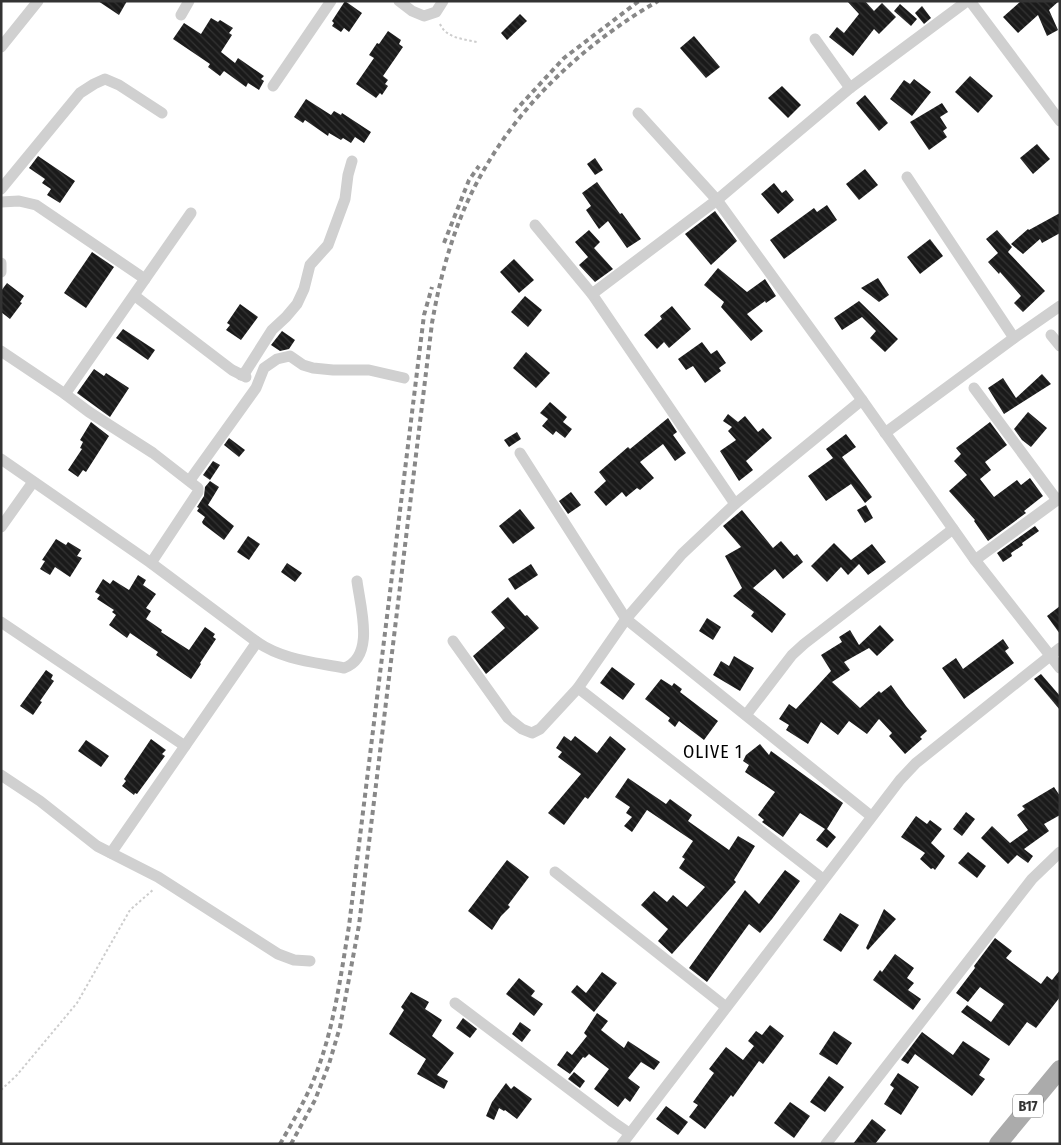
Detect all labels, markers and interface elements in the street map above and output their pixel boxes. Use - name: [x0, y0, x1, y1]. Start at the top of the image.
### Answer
- district label: OLIVE 1: [683, 741, 743, 763]
- road number: B17: [1013, 1094, 1043, 1118]

